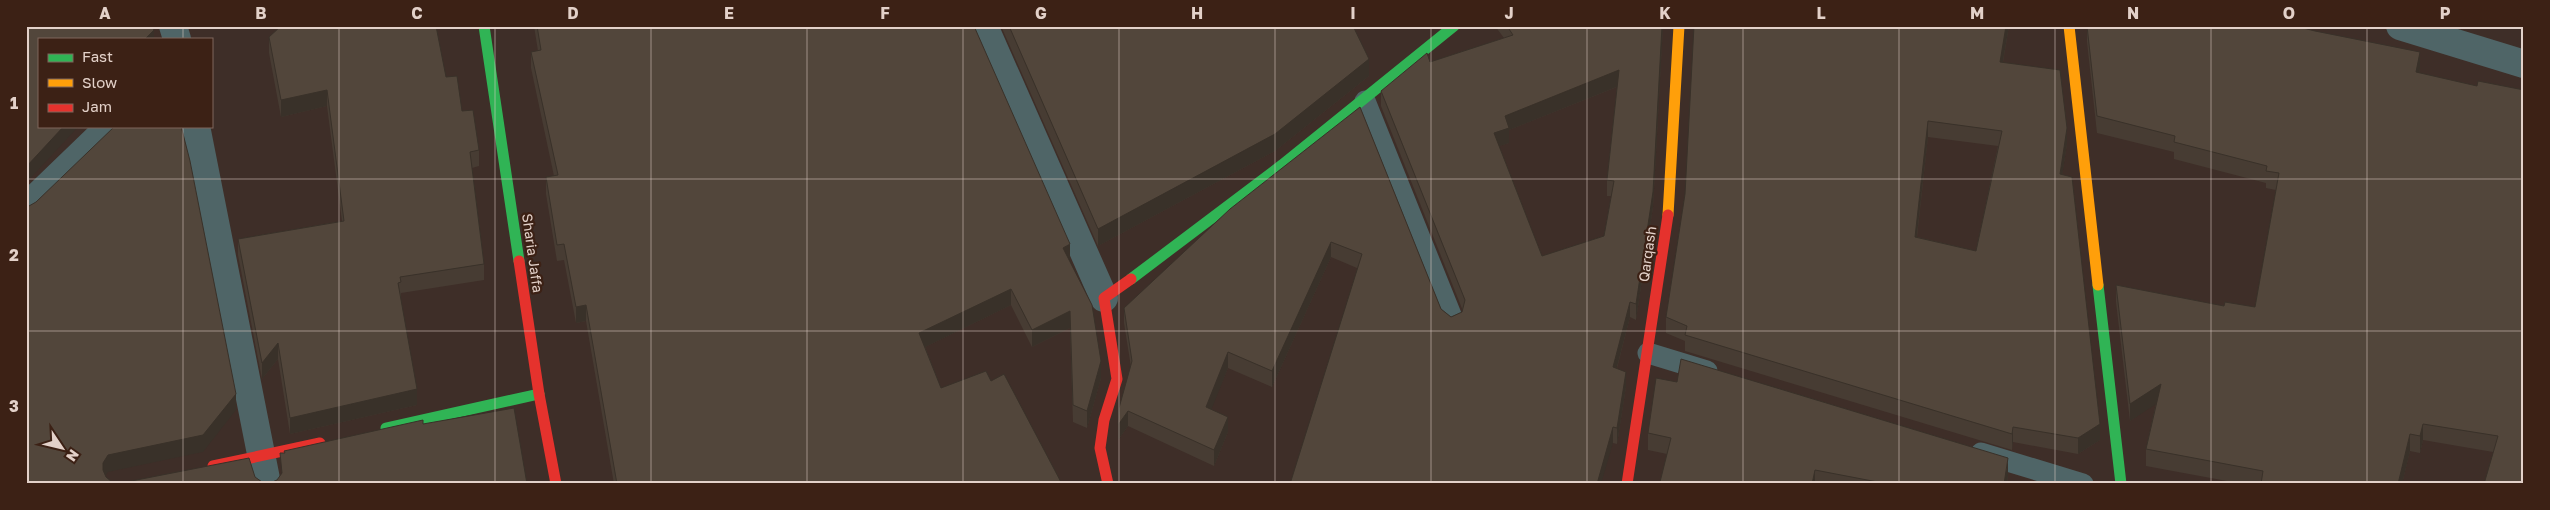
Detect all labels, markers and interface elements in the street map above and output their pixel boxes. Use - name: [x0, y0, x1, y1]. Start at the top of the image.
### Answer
- text: A: [99, 3, 111, 23]
- text: B: [255, 3, 267, 23]
- text: C: [411, 3, 423, 23]
- text: D: [567, 3, 579, 23]
- text: E: [724, 3, 734, 23]
- text: F: [880, 3, 890, 23]
- text: G: [1035, 3, 1047, 23]
- text: H: [1191, 3, 1203, 23]
- text: I: [1350, 3, 1356, 23]
- text: J: [1504, 3, 1514, 23]
- text: K: [1659, 3, 1671, 23]
- text: L: [1816, 3, 1826, 23]
- text: M: [1970, 3, 1984, 23]
- text: N: [2127, 3, 2139, 23]
- text: O: [2283, 3, 2295, 23]
- text: P: [2440, 3, 2451, 23]
- legend: [38, 38, 212, 128]
- text: Fast: [82, 47, 113, 65]
- text: Slow: [82, 73, 117, 91]
- text: 1: [10, 93, 18, 113]
- text: Jam: [82, 97, 112, 115]
- street label: Sharia Jaffa: [519, 212, 547, 294]
- street label: Qarqash: [1635, 225, 1659, 283]
- text: 2: [9, 245, 19, 265]
- text: 3: [9, 396, 19, 416]
- north arrow: [38, 422, 88, 472]
- text: N: [63, 447, 83, 465]

